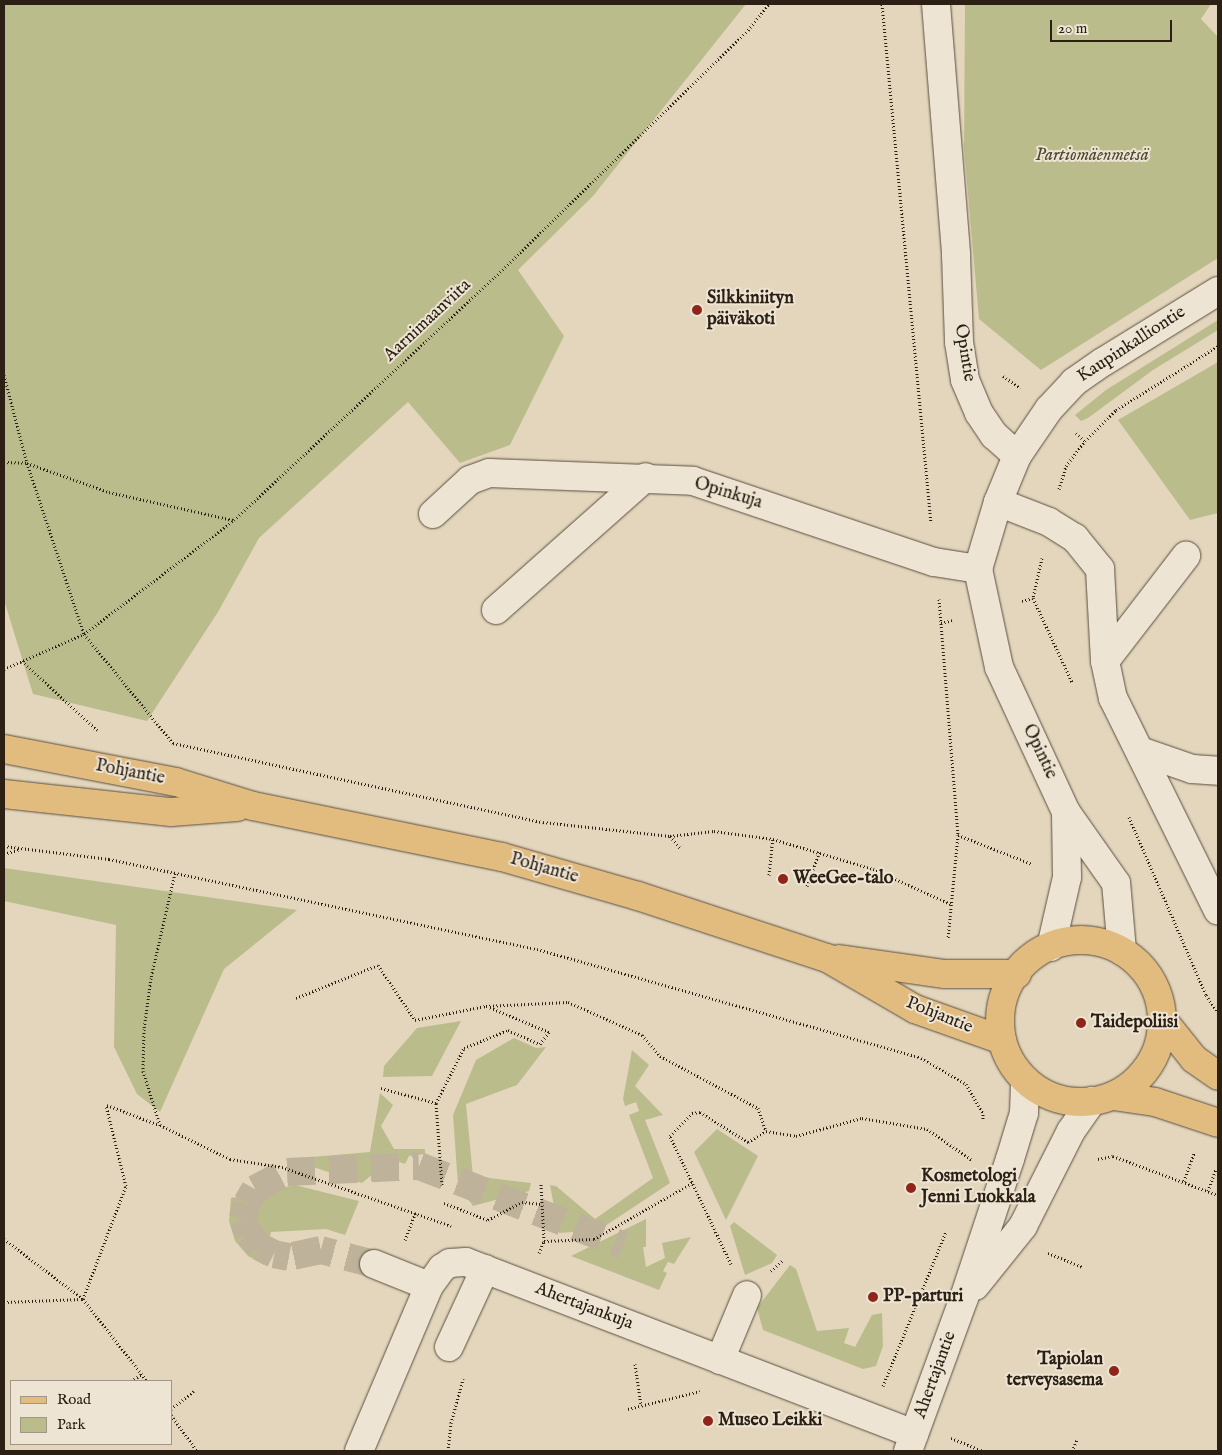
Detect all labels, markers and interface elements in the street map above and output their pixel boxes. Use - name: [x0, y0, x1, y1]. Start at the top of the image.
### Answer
- scale bar: [1052, 10, 1174, 42]
- text: 20 m: [1058, 19, 1087, 38]
- park label: Partiomäenmetsä: [1035, 145, 1149, 167]
- street label: Aarnimaanviita: [380, 275, 476, 367]
- place label: Silkkiniityn päiväkoti: [707, 289, 794, 332]
- street label: Kaupinkalliontie: [1074, 302, 1190, 388]
- marker: Silkkiniityn päiväkoti: [691, 304, 703, 316]
- street label: Opintie: [949, 323, 979, 383]
- street label: Opinkuja: [691, 473, 765, 515]
- street label: Opintie: [1017, 721, 1061, 783]
- street label: Pohjantie: [94, 756, 166, 790]
- street label: Pohjantie: [507, 849, 581, 889]
- place label: WeeGee-talo: [793, 868, 893, 890]
- marker: WeeGee-talo: [777, 873, 789, 885]
- street label: Pohjantie: [903, 993, 975, 1039]
- place label: Taidepoliisi: [1091, 1012, 1178, 1034]
- marker: Taidepoliisi: [1075, 1017, 1087, 1029]
- place label: Kosmetologi Jenni Luokkala: [921, 1167, 1036, 1210]
- marker: Kosmetologi Jenni Luokkala: [905, 1182, 917, 1194]
- street label: Ahertajankuja: [532, 1278, 636, 1336]
- place label: PP-parturi: [883, 1286, 963, 1308]
- marker: PP-parturi: [867, 1291, 879, 1303]
- street label: Ahertajantie: [910, 1328, 962, 1422]
- place label: Tapiolan terveysasema: [1007, 1350, 1103, 1392]
- marker: Tapiolan terveysasema: [1107, 1364, 1121, 1378]
- legend: [10, 1380, 172, 1445]
- text: Road: [57, 1390, 91, 1409]
- place label: Museo Leikki: [718, 1410, 822, 1432]
- text: Park: [57, 1415, 86, 1434]
- marker: Museo Leikki: [702, 1415, 714, 1427]

